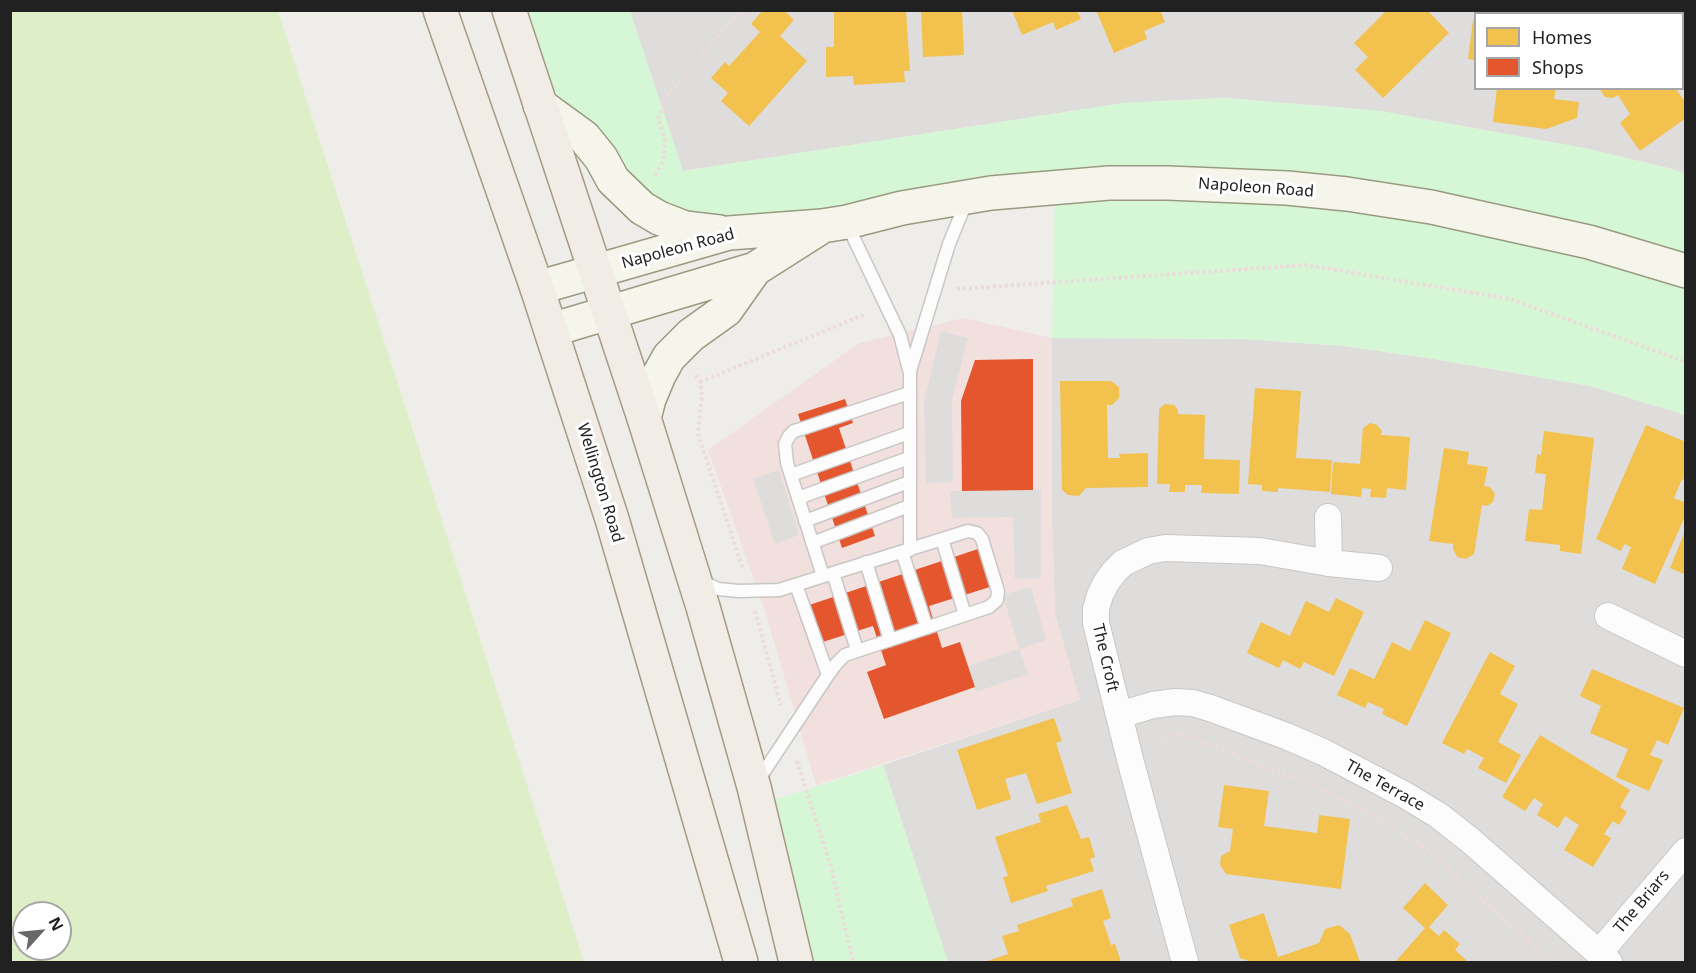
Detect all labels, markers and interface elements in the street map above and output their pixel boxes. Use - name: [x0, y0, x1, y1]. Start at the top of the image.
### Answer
- legend: [1474, 12, 1684, 90]
- text: Homes: [1532, 25, 1592, 49]
- text: Shops: [1532, 55, 1584, 79]
- street label: Napoleon Road: [1197, 174, 1315, 202]
- street label: Napoleon Road: [619, 225, 737, 273]
- street label: Wellington Road: [573, 421, 627, 545]
- street label: The Croft: [1088, 622, 1122, 694]
- street label: The Terrace: [1342, 756, 1428, 816]
- street label: The Briars: [1610, 867, 1674, 937]
- north arrow: [12, 901, 72, 961]
- text: N: [43, 913, 69, 935]

